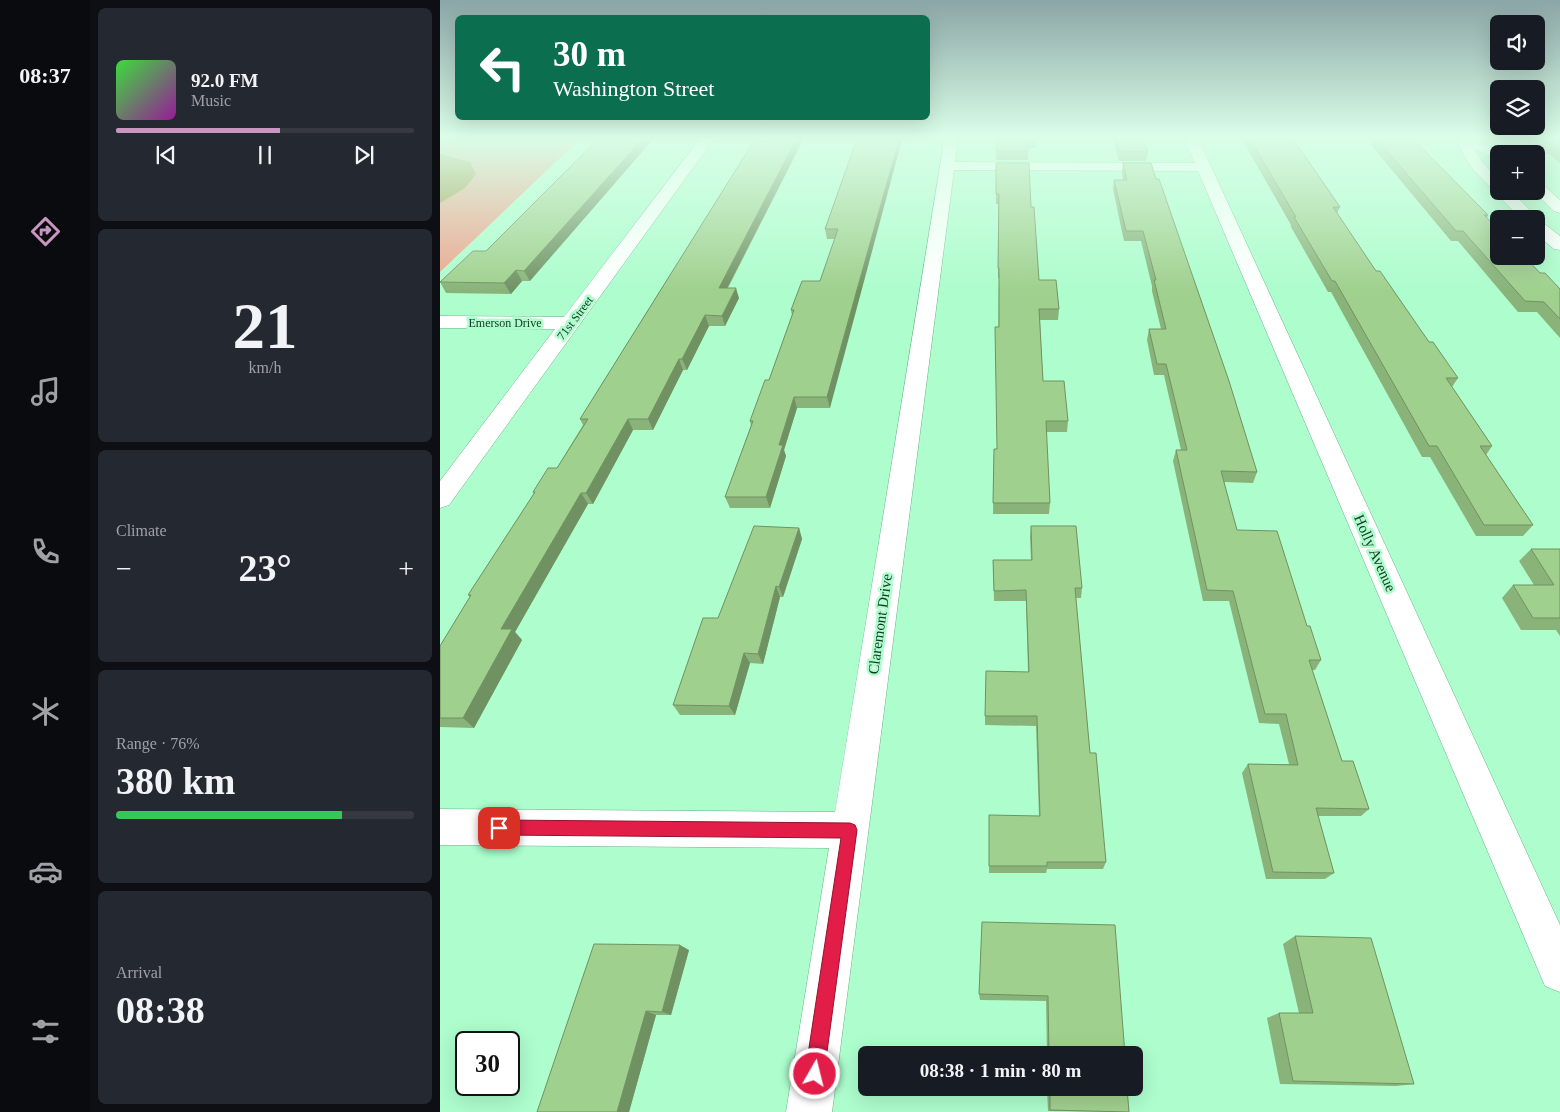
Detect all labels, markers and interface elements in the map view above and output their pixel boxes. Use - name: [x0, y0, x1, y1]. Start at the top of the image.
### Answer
- map controls: [1490, 15, 1545, 265]
- button: sound: [1490, 15, 1545, 70]
- icon: left: [470, 35, 535, 100]
- text: 30 m: [553, 35, 626, 74]
- text: 08:37: [19, 63, 71, 88]
- text: 92.0 FM: [191, 70, 259, 91]
- text: Washington Street: [553, 76, 714, 101]
- button: layers: [1490, 80, 1545, 135]
- text: Music: [191, 92, 231, 109]
- icon: previous: [152, 141, 180, 169]
- icon: pause: [251, 141, 279, 169]
- icon: next: [350, 141, 378, 169]
- button: +: [1490, 145, 1545, 200]
- button: −: [1490, 210, 1545, 265]
- icon: directions: [28, 214, 63, 249]
- text: 21: [233, 290, 298, 362]
- street label: 71st Street: [554, 293, 596, 343]
- street label: Emerson Drive: [469, 316, 541, 330]
- text: km/h: [249, 359, 281, 376]
- icon: music: [28, 374, 63, 409]
- street label: Holly Avenue: [1351, 512, 1399, 594]
- text: Climate: [116, 522, 167, 539]
- icon: phone: [28, 534, 63, 569]
- text: 23°: [238, 547, 292, 589]
- text: −: [116, 553, 132, 584]
- text: +: [398, 553, 414, 584]
- street label: Claremont Drive: [865, 572, 895, 675]
- icon: climate: [28, 694, 63, 729]
- text: Range · 76%: [116, 735, 200, 752]
- text: 380 km: [116, 760, 235, 802]
- pin: [478, 807, 520, 849]
- icon: arrive: [485, 814, 513, 842]
- icon: car: [28, 854, 63, 889]
- text: Arrival: [116, 964, 162, 981]
- text: 08:38: [116, 989, 205, 1031]
- icon: filters: [28, 1014, 63, 1049]
- speed limit sign: 30: [455, 1031, 520, 1096]
- position arrow: [788, 1047, 840, 1099]
- text: 08:38 · 1 min · 80 m: [920, 1060, 1081, 1081]

